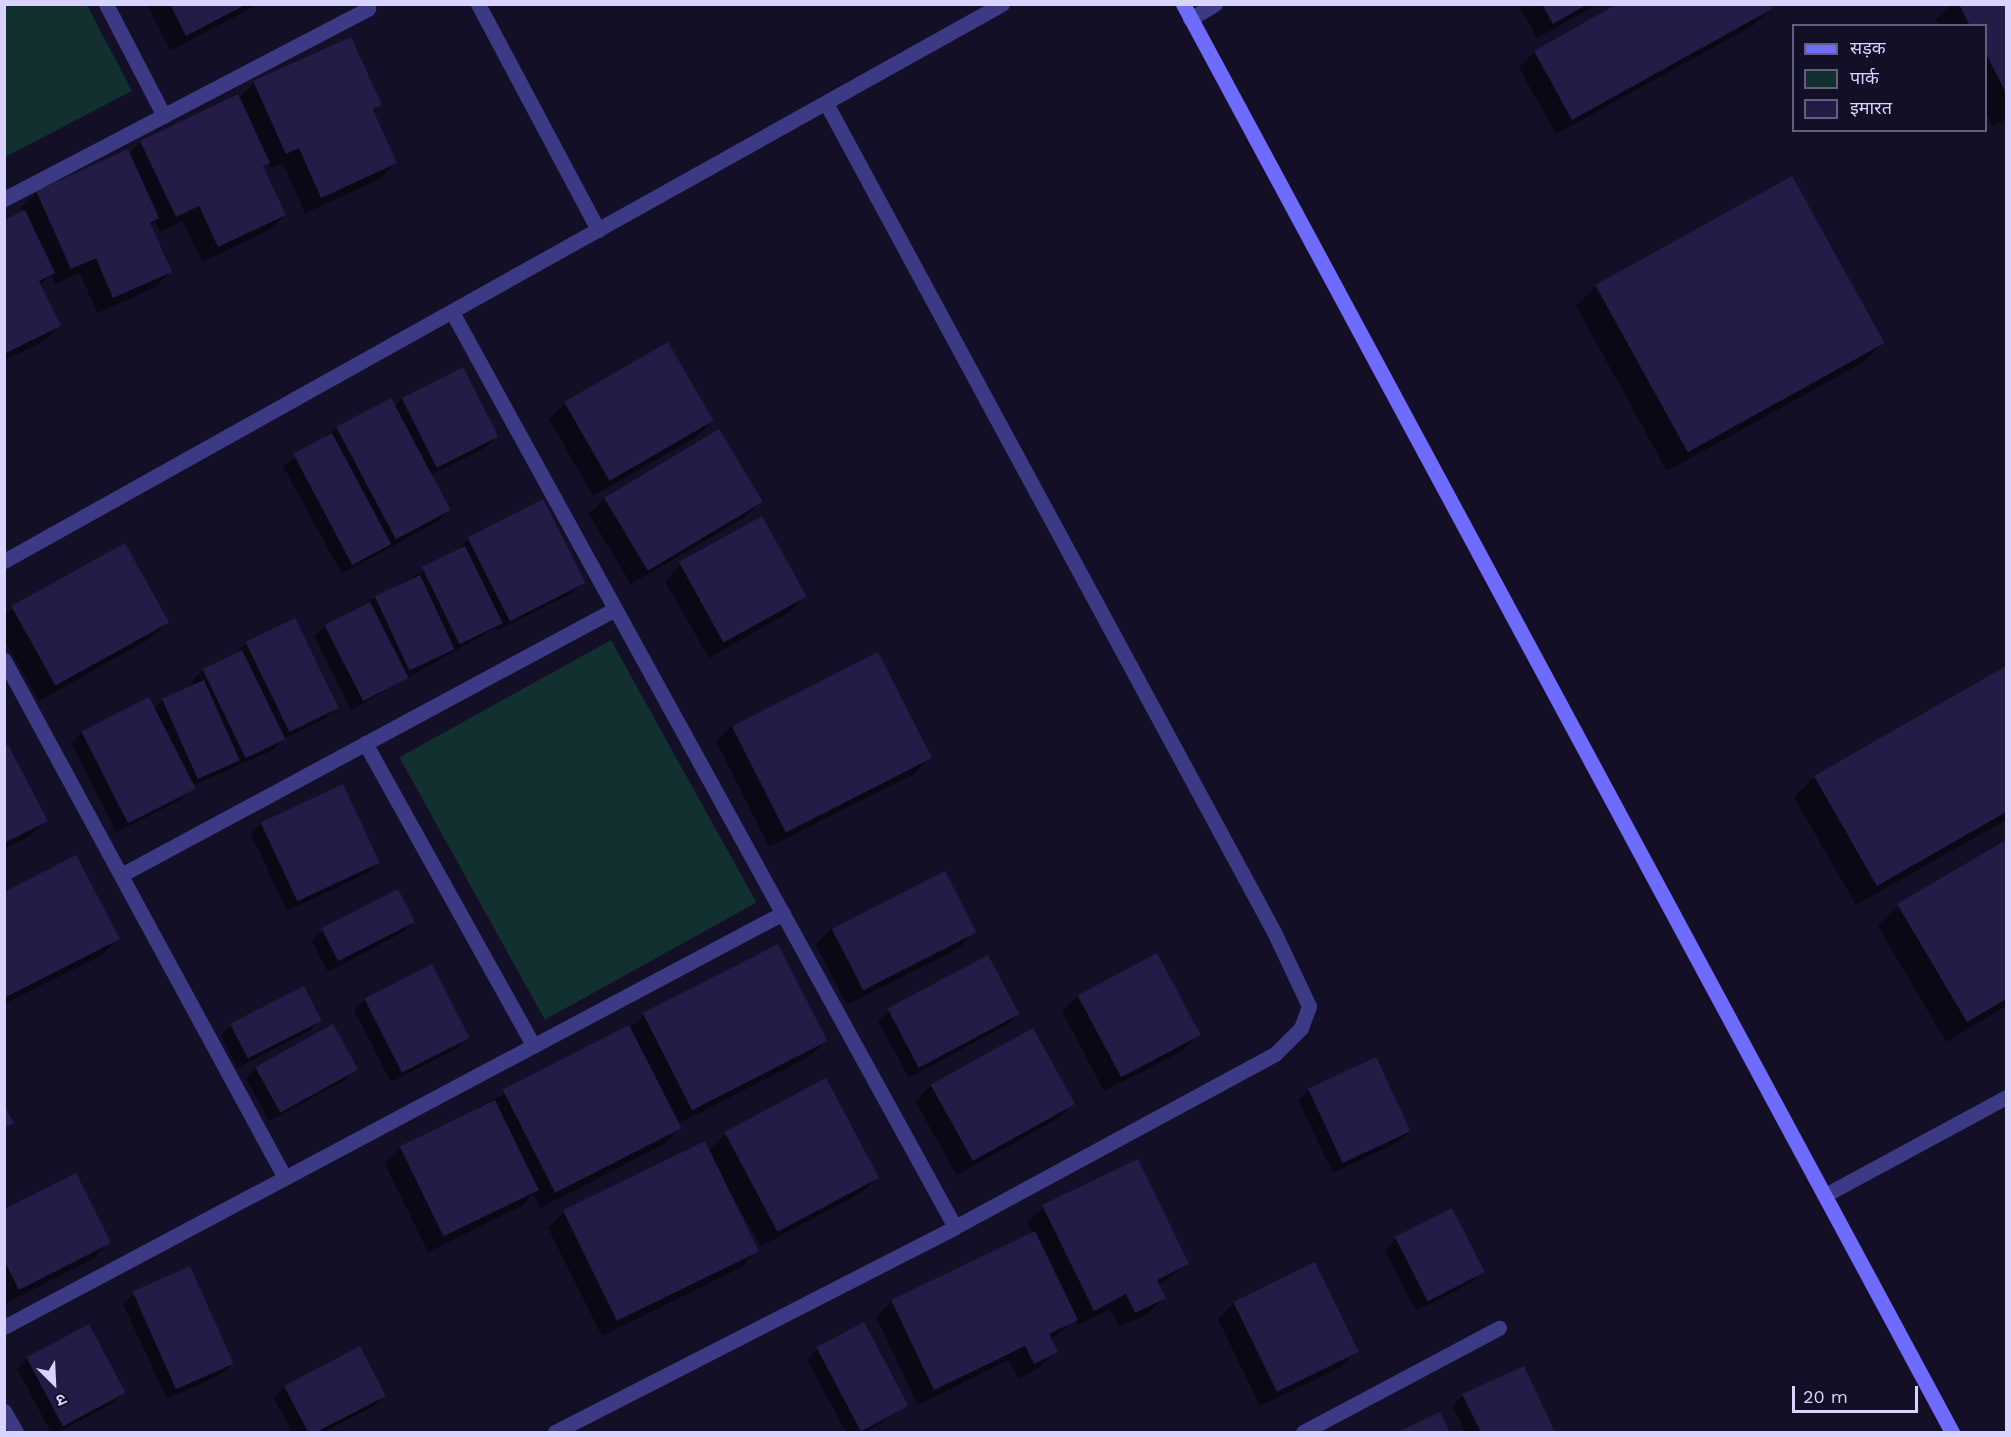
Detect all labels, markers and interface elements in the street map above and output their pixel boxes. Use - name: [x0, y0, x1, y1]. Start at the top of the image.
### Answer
- legend: [1792, 24, 1987, 132]
- text: सड़क: [1850, 37, 1886, 58]
- text: पार्क: [1850, 67, 1879, 88]
- text: इमारत: [1850, 97, 1892, 118]
- north arrow: [24, 1353, 84, 1413]
- scale bar: [1795, 1374, 1921, 1412]
- text: 20 m: [1803, 1386, 1848, 1407]
- text: उ: [53, 1389, 70, 1410]

